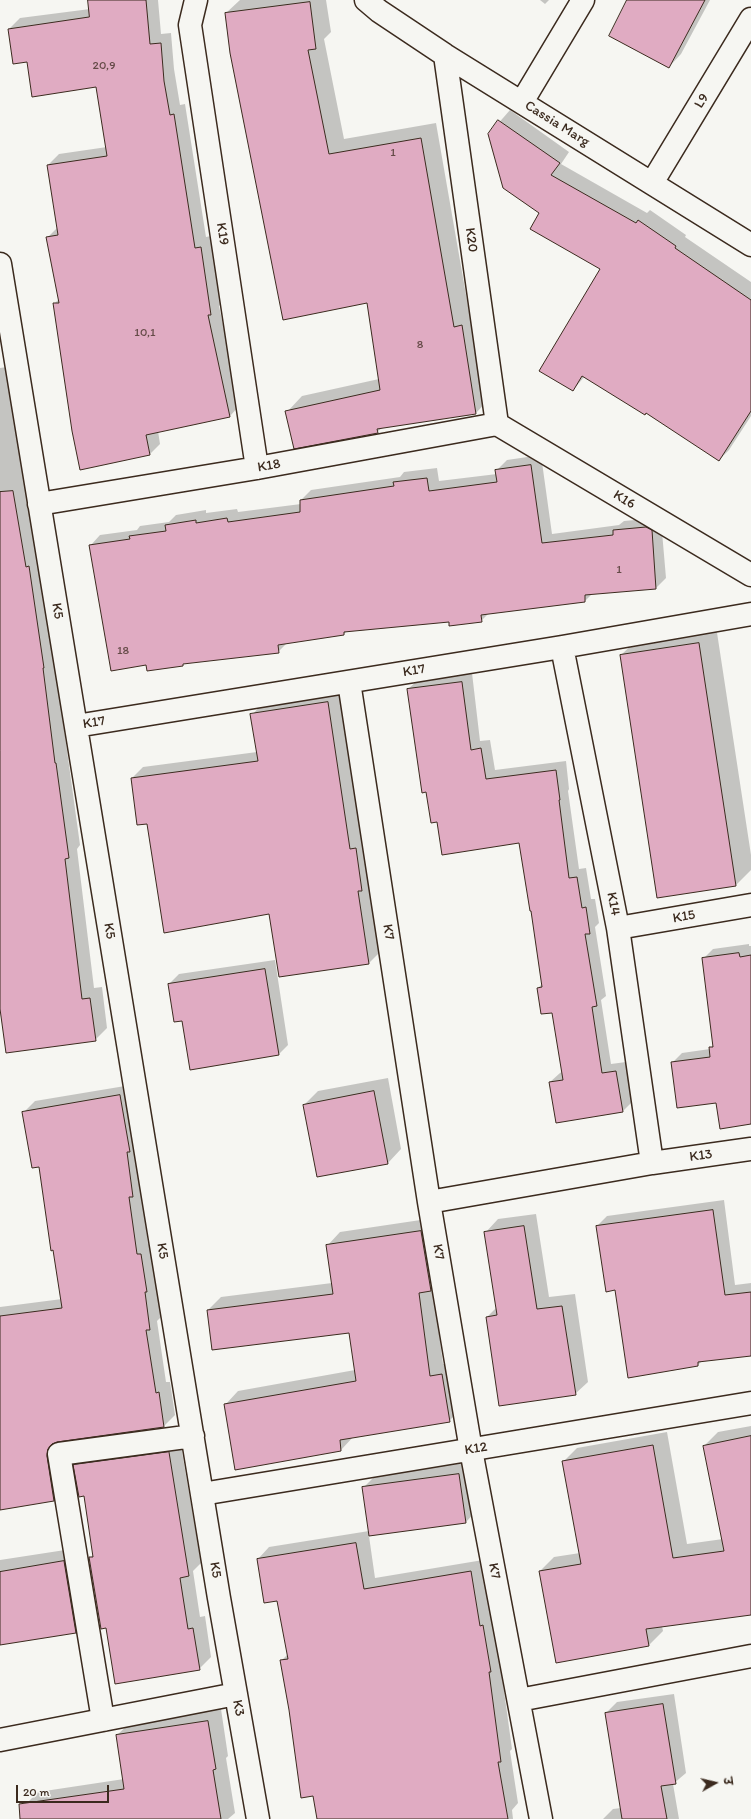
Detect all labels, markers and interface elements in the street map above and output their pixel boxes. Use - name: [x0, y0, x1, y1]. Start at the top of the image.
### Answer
- house number: 20,9: [93, 59, 115, 73]
- street label: L9: [691, 91, 713, 111]
- street label: Cassia Marg: [521, 97, 593, 151]
- house number: 1: [390, 146, 396, 160]
- street label: K19: [212, 221, 232, 247]
- street label: K20: [461, 226, 481, 254]
- house number: 10,1: [134, 326, 156, 340]
- house number: 8: [417, 338, 423, 352]
- street label: K18: [256, 456, 282, 476]
- street label: K16: [610, 487, 638, 513]
- house number: 1: [616, 563, 622, 577]
- street label: K5: [47, 602, 67, 620]
- house number: 18: [117, 644, 129, 658]
- street label: K17: [402, 661, 426, 681]
- street label: K17: [82, 713, 106, 733]
- street label: K14: [602, 891, 624, 917]
- street label: K15: [671, 907, 697, 927]
- street label: K5: [99, 922, 119, 940]
- street label: K7: [378, 923, 398, 941]
- street label: K13: [688, 1146, 714, 1166]
- street label: K5: [152, 1242, 172, 1260]
- street label: K7: [428, 1243, 448, 1261]
- street label: K12: [463, 1439, 489, 1459]
- street label: K5: [205, 1561, 225, 1579]
- street label: K7: [484, 1562, 504, 1580]
- street label: K3: [228, 1698, 248, 1718]
- north arrow: [695, 1763, 735, 1803]
- scale bar: [18, 1777, 111, 1803]
- text: उ: [720, 1777, 734, 1786]
- text: 20 m: [23, 1785, 50, 1799]

